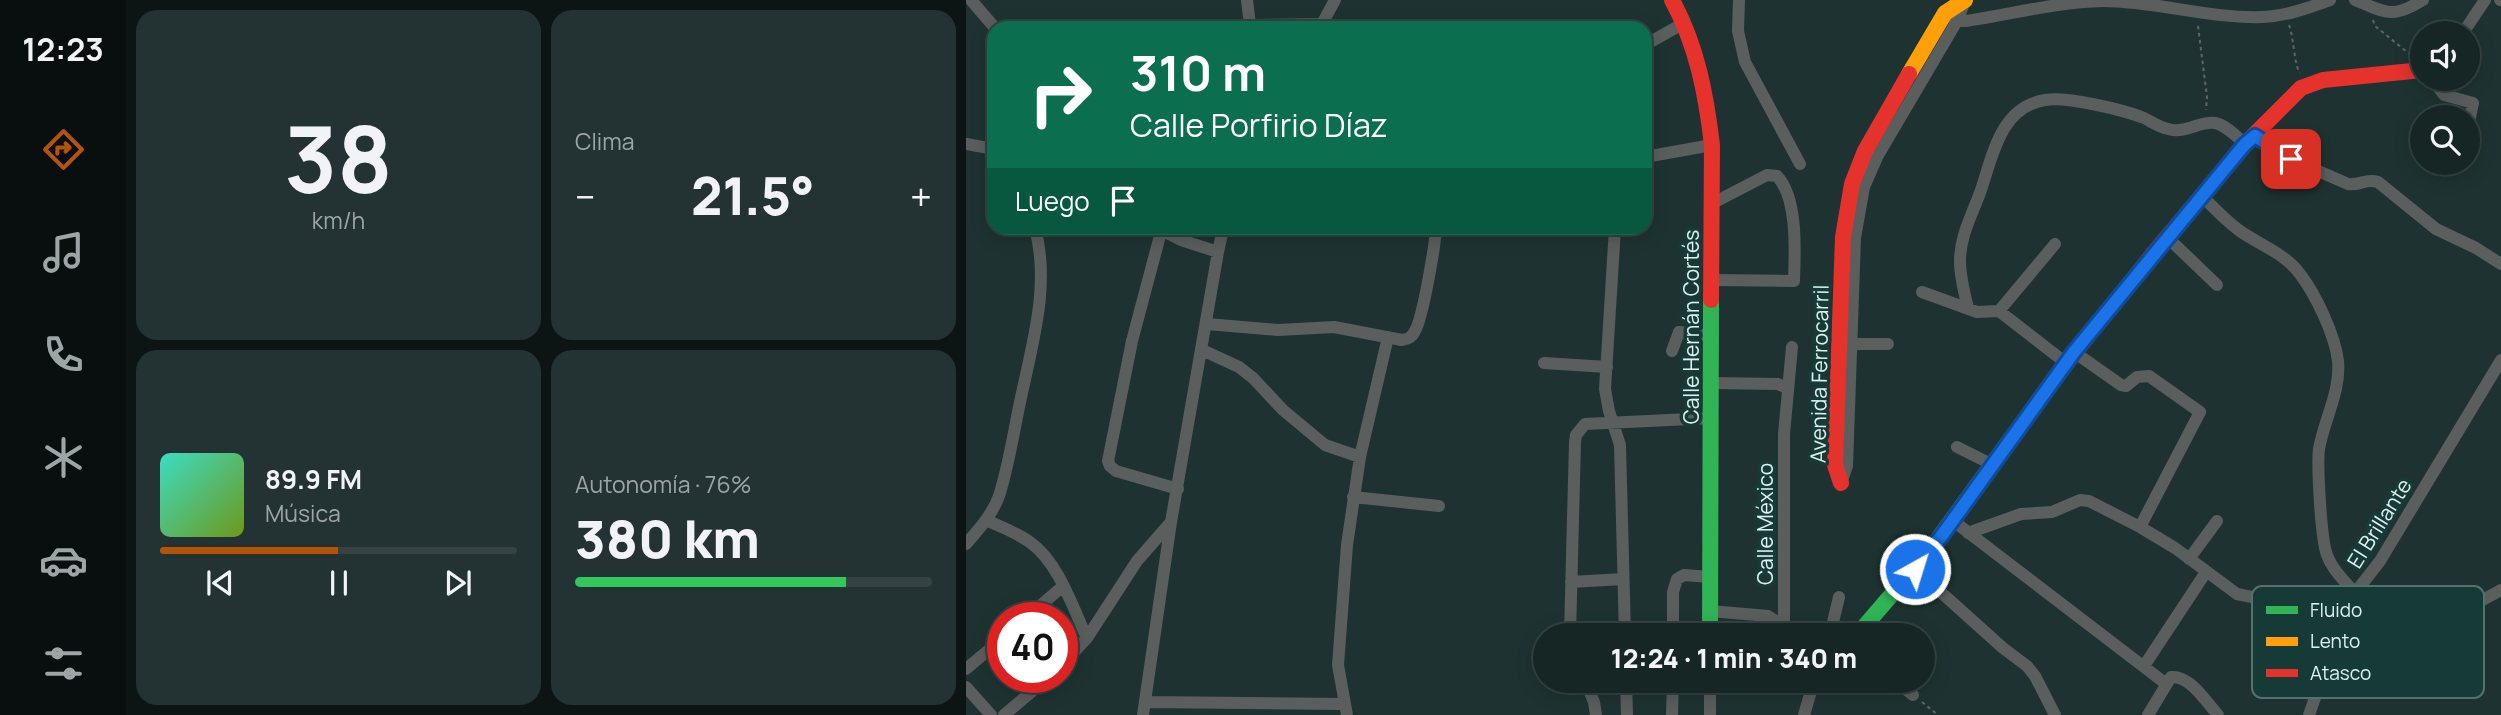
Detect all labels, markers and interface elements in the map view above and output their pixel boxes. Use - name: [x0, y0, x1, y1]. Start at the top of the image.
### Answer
- map controls: [2410, 21, 2480, 175]
- button: sound: [2410, 21, 2480, 91]
- text: 12:23: [22, 27, 104, 71]
- text: 310 m: [1130, 39, 1266, 106]
- icon: right: [1015, 49, 1106, 140]
- text: 38: [284, 96, 393, 220]
- text: Calle Porfirio Díaz: [1130, 103, 1388, 147]
- button: search: [2410, 105, 2480, 175]
- icon: directions: [39, 125, 88, 174]
- text: Clima: [575, 125, 634, 157]
- pin: [2261, 129, 2321, 189]
- icon: arrive: [2272, 140, 2310, 178]
- text: 21.5°: [691, 160, 815, 231]
- text: −: [575, 170, 596, 222]
- text: +: [910, 170, 932, 222]
- icon: arrive: [1104, 182, 1142, 220]
- text: Luego: [1015, 183, 1090, 219]
- text: km/h: [312, 204, 365, 236]
- icon: music: [39, 228, 88, 277]
- street label: Calle Hernán Cortés: [1677, 230, 1705, 424]
- street label: Avenida Ferrocarril: [1803, 285, 1835, 463]
- icon: phone: [39, 330, 88, 379]
- icon: climate: [39, 433, 88, 482]
- text: 89.9 FM: [265, 461, 362, 497]
- street label: Calle México: [1751, 463, 1779, 585]
- text: Autonomía · 76%: [575, 468, 751, 500]
- street label: El Brillante: [2340, 473, 2418, 573]
- text: Música: [265, 497, 341, 529]
- text: 380 km: [575, 503, 760, 574]
- position arrow: [1878, 532, 1952, 606]
- icon: car: [39, 536, 88, 585]
- icon: previous: [201, 564, 239, 602]
- icon: pause: [320, 564, 358, 602]
- icon: next: [439, 564, 477, 602]
- legend: [2252, 586, 2484, 698]
- text: Fluido: [2310, 597, 2362, 623]
- speed limit sign: 40: [987, 602, 1078, 693]
- text: Lento: [2310, 628, 2360, 654]
- icon: filters: [39, 639, 88, 688]
- text: 12:24 · 1 min · 340 m: [1611, 640, 1857, 676]
- text: Atasco: [2310, 660, 2371, 686]

